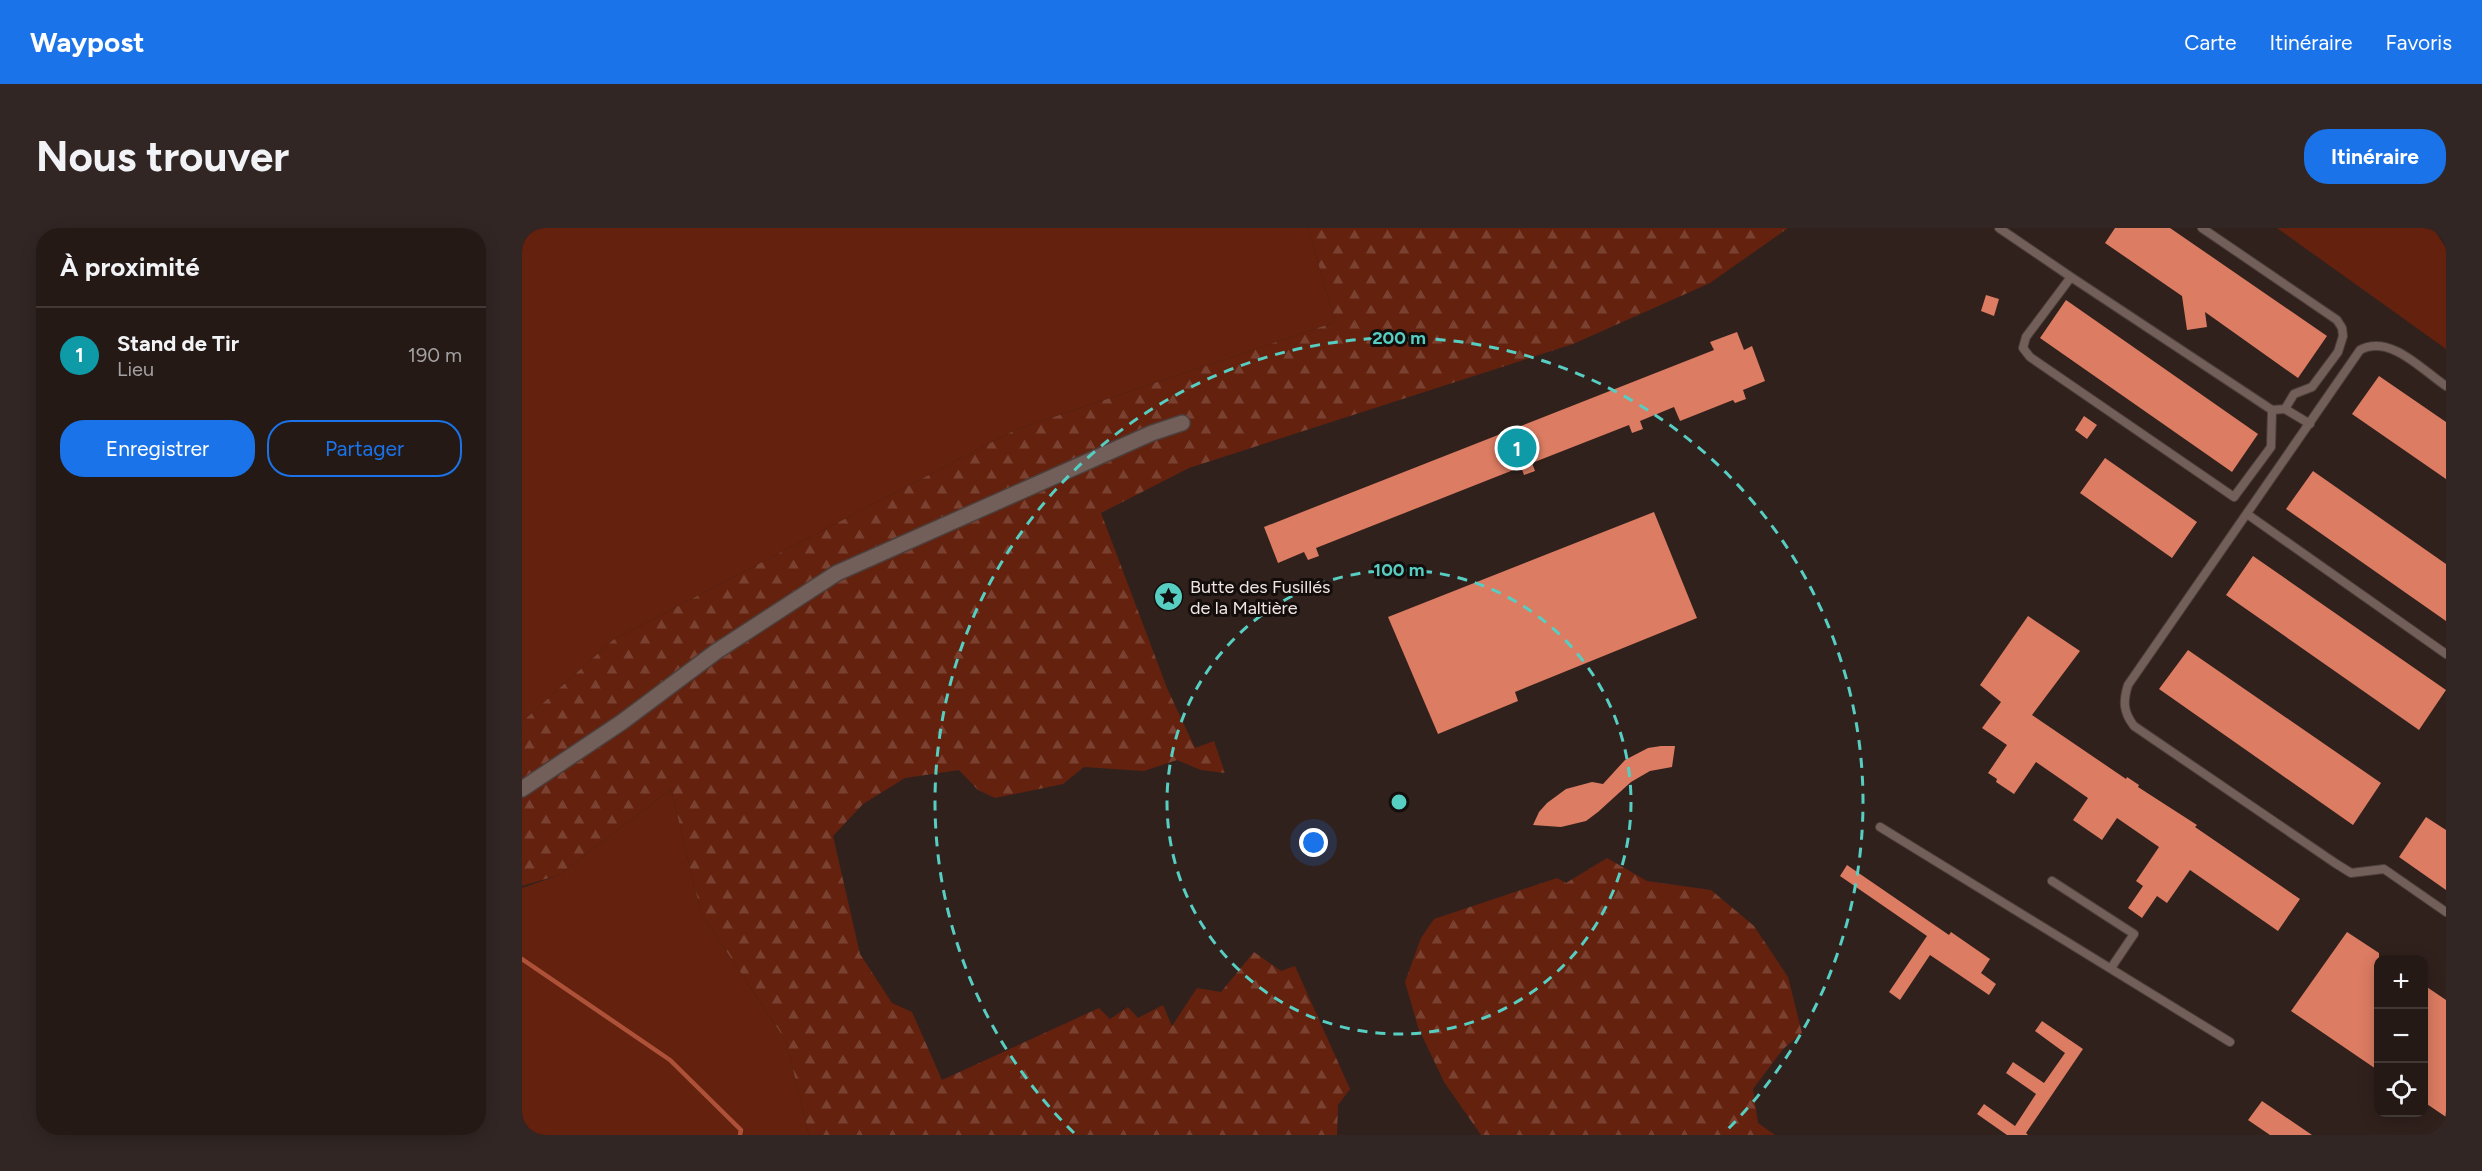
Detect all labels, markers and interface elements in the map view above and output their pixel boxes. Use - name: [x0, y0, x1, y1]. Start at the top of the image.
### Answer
- text: Waypost: [30, 25, 144, 59]
- text: Carte: [2184, 30, 2237, 55]
- text: Itinéraire: [2270, 30, 2353, 55]
- text: Favoris: [2386, 30, 2452, 55]
- button: Itinéraire: [2304, 129, 2446, 184]
- text: Nous trouver: [36, 131, 289, 182]
- text: À proximité: [60, 251, 200, 283]
- text: 200 m: [1372, 327, 1426, 349]
- text: Stand de Tir: [117, 330, 239, 357]
- text: 1: [75, 343, 84, 367]
- text: 190 m: [408, 343, 462, 367]
- text: Lieu: [117, 357, 154, 381]
- button: Enregistrer: [60, 420, 255, 477]
- button: Partager: [267, 420, 462, 477]
- pin: 1: [1498, 426, 1536, 470]
- text: 100 m: [1374, 559, 1424, 581]
- place label: Butte des Fusillés de la Maltière: [1190, 576, 1330, 619]
- place icon: Butte des Fusillés de la Maltière: [1153, 581, 1185, 613]
- centre of rings: [1389, 792, 1409, 812]
- your location: [1299, 828, 1328, 857]
- map controls: [2374, 955, 2428, 1117]
- button: +: [2374, 955, 2428, 1009]
- button: −: [2374, 1009, 2428, 1063]
- button: locate: [2374, 1063, 2428, 1117]

